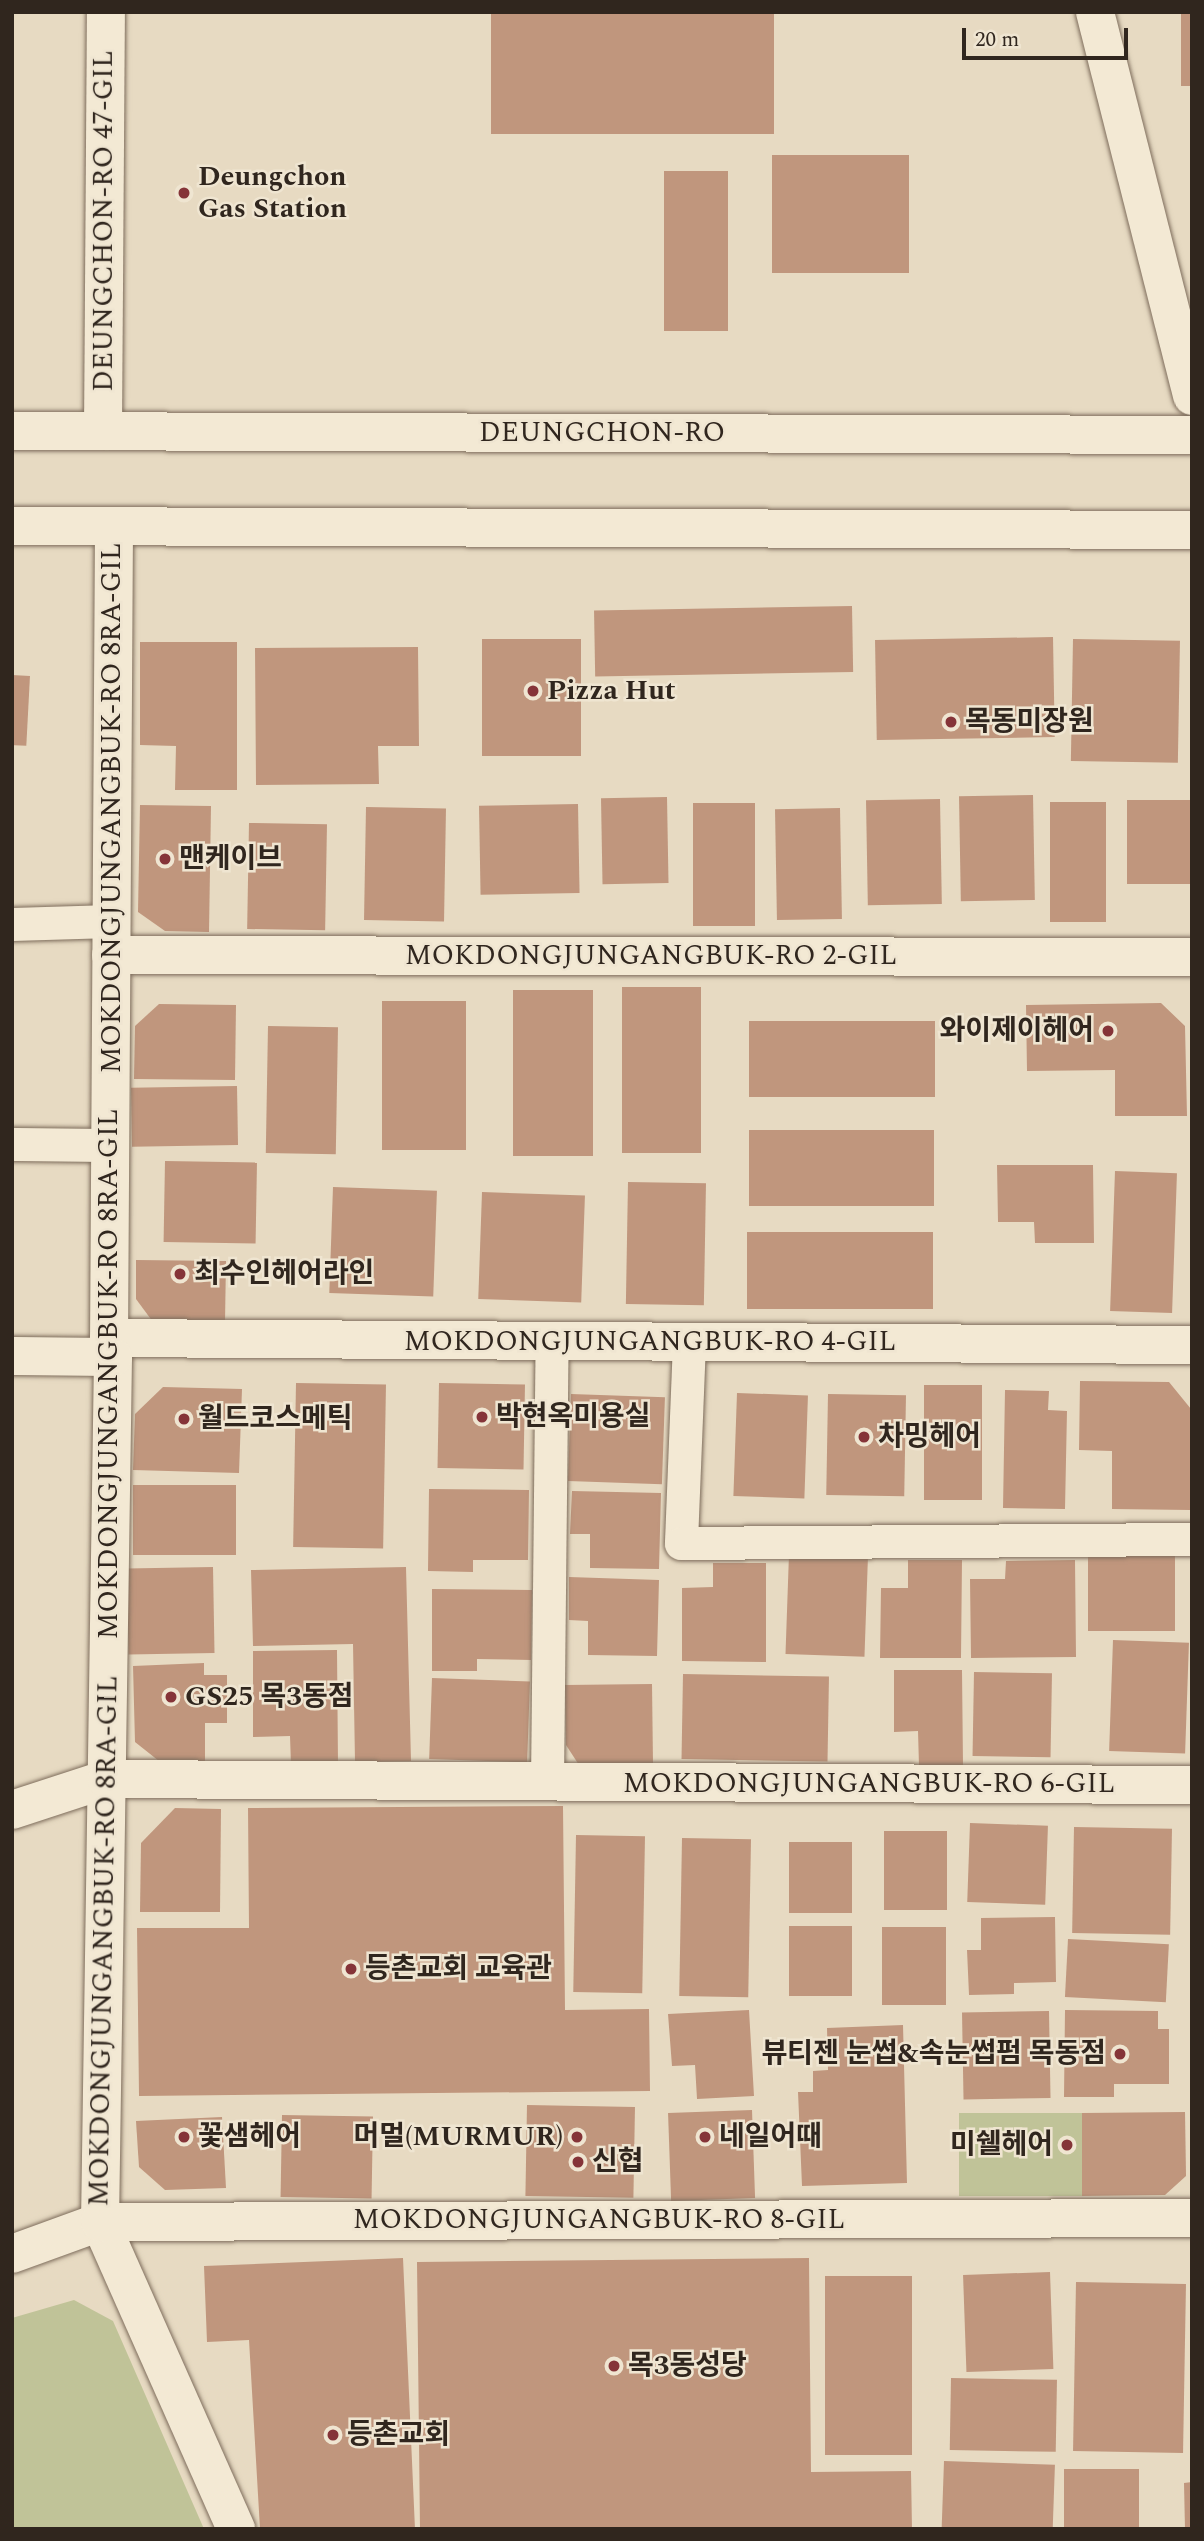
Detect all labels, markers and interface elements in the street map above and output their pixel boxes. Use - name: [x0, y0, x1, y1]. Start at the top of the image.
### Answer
- scale bar: [966, 14, 1132, 58]
- text: 20 m: [975, 24, 1019, 56]
- street label: DEUNGCHON-RO 47-GIL: [87, 50, 121, 392]
- place label: Deungchon Gas Station: [198, 160, 347, 226]
- marker: Deungchon Gas Station: [176, 185, 192, 201]
- street label: DEUNGCHON-RO: [479, 416, 725, 450]
- street label: MOKDONGJUNGANGBUK-RO 8RA-GIL: [95, 542, 129, 1074]
- place label: Pizza Hut: [547, 674, 676, 708]
- marker: Pizza Hut: [525, 683, 541, 699]
- place label: 목동미장원: [965, 705, 1094, 739]
- marker: 목동미장원: [943, 714, 959, 730]
- place label: 맨케이브: [179, 842, 282, 876]
- marker: 맨케이브: [157, 851, 173, 867]
- street label: MOKDONGJUNGANGBUK-RO 2-GIL: [405, 939, 897, 973]
- place label: 와이제이헤어: [939, 1014, 1094, 1048]
- marker: 와이제이헤어: [1100, 1023, 1116, 1039]
- street label: MOKDONGJUNGANGBUK-RO 8RA-GIL: [92, 1108, 126, 1640]
- place label: 최수인헤어라인: [194, 1257, 374, 1291]
- marker: 최수인헤어라인: [172, 1266, 188, 1282]
- street label: MOKDONGJUNGANGBUK-RO 4-GIL: [404, 1325, 896, 1359]
- place label: 박현옥미용실: [496, 1400, 651, 1434]
- place label: 월드코스메틱: [198, 1402, 353, 1436]
- marker: 박현옥미용실: [474, 1409, 490, 1425]
- marker: 월드코스메틱: [176, 1411, 192, 1427]
- place label: 차밍헤어: [878, 1420, 981, 1454]
- marker: 차밍헤어: [856, 1429, 872, 1445]
- street label: MOKDONGJUNGANGBUK-RO 8RA-GIL: [83, 1675, 125, 2207]
- place label: GS25 목3동점: [185, 1680, 354, 1714]
- marker: GS25 목3동점: [163, 1689, 179, 1705]
- street label: MOKDONGJUNGANGBUK-RO 6-GIL: [623, 1767, 1115, 1801]
- place label: 등촌교회 교육관: [365, 1952, 552, 1986]
- marker: 등촌교회 교육관: [343, 1961, 359, 1977]
- place label: 뷰티젠 눈썹&속눈썹펌 목동점: [761, 2037, 1106, 2071]
- marker: 뷰티젠 눈썹&속눈썹펌 목동점: [1112, 2046, 1128, 2062]
- place label: 꽃샘헤어: [198, 2120, 301, 2154]
- place label: 머멀(MURMUR): [353, 2120, 563, 2154]
- place label: 네일어때: [719, 2120, 822, 2154]
- place label: 미쉘헤어: [950, 2128, 1053, 2162]
- marker: 꽃샘헤어: [176, 2129, 192, 2145]
- marker: 머멀(MURMUR): [569, 2129, 585, 2145]
- marker: 네일어때: [697, 2129, 713, 2145]
- marker: 미쉘헤어: [1059, 2137, 1075, 2153]
- place label: 신협: [592, 2145, 644, 2179]
- marker: 신협: [570, 2154, 586, 2170]
- street label: MOKDONGJUNGANGBUK-RO 8-GIL: [353, 2203, 845, 2237]
- place label: 목3동성당: [628, 2349, 747, 2383]
- marker: 목3동성당: [606, 2358, 622, 2374]
- place label: 등촌교회: [347, 2418, 450, 2452]
- marker: 등촌교회: [325, 2427, 341, 2443]

